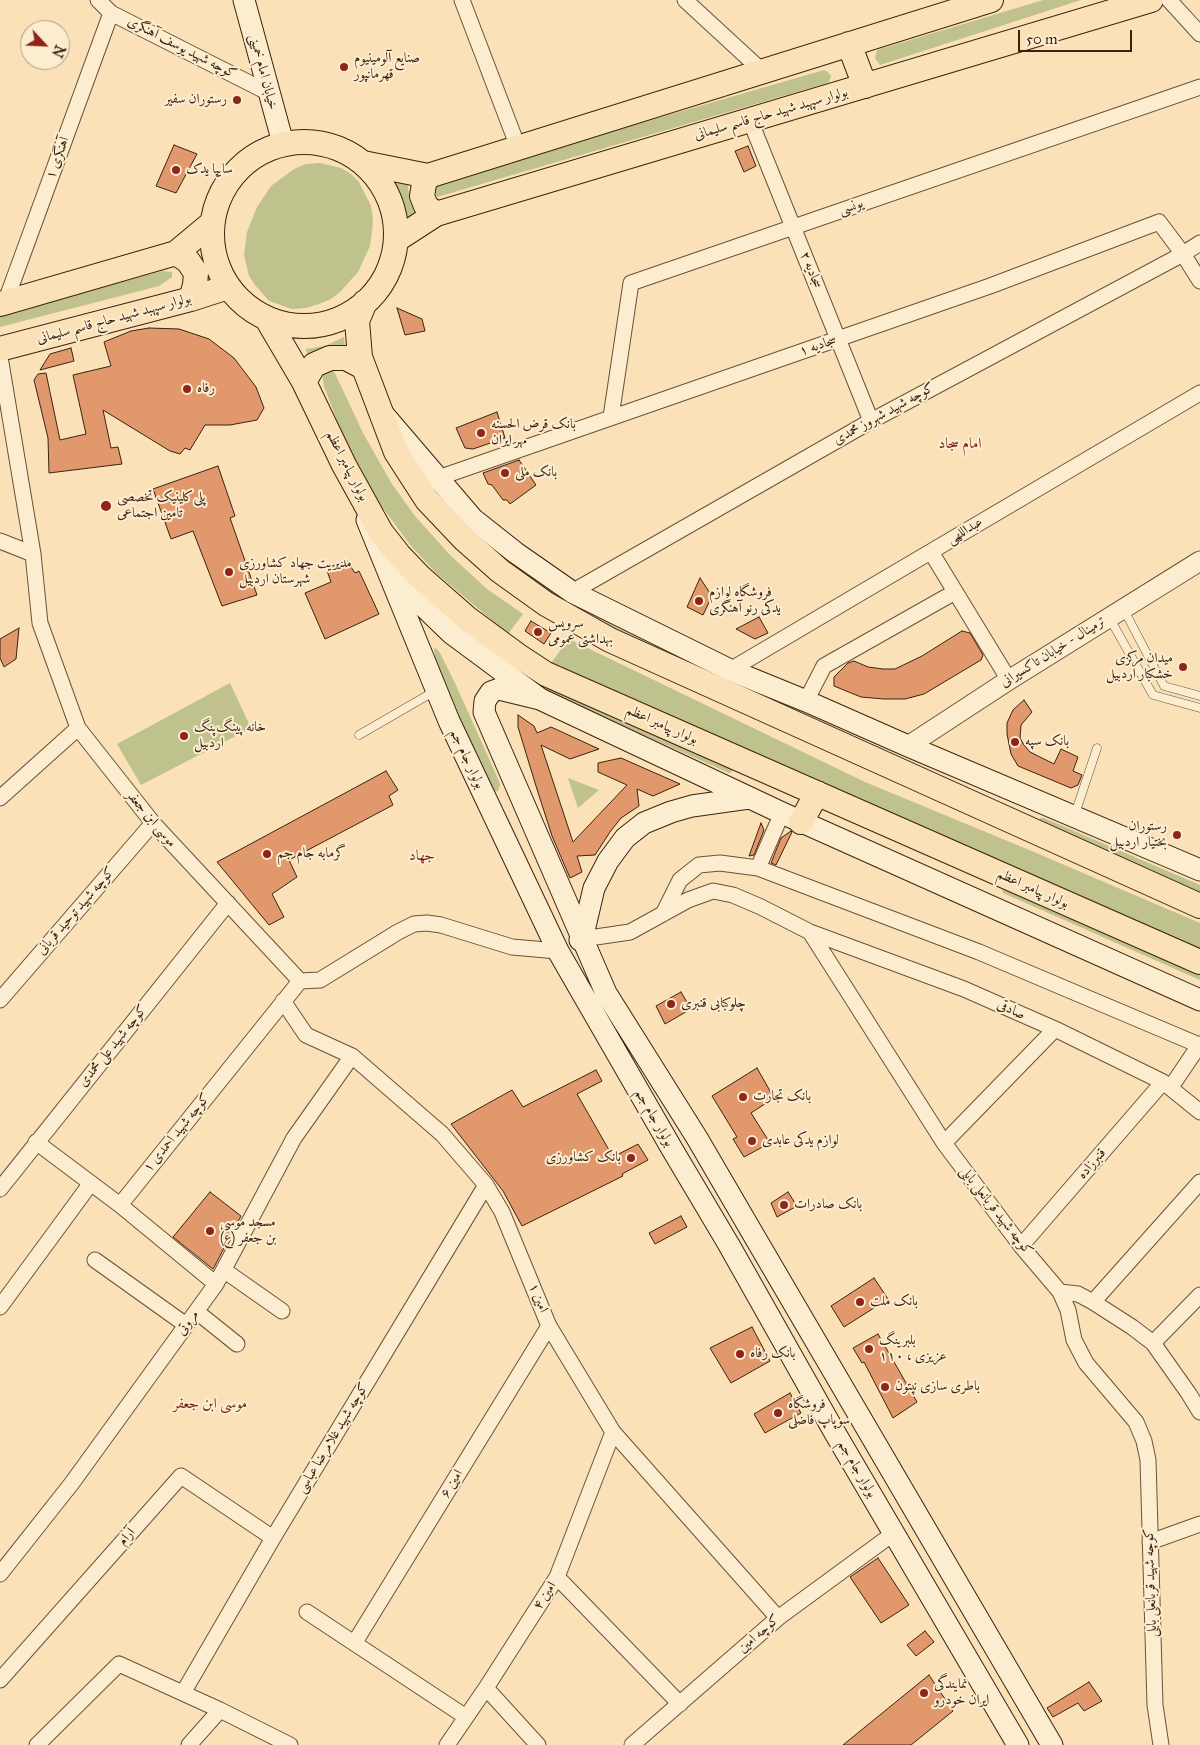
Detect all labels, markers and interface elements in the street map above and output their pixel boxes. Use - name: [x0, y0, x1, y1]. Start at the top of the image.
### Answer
- street label: کوچه شهید یوسف آهنگری: [125, 13, 239, 83]
- north arrow: [20, 20, 70, 70]
- scale bar: [1020, 20, 1134, 52]
- text: 50 m: [1026, 30, 1058, 48]
- street label: خیابان امام خمینی: [245, 32, 281, 112]
- text: N: [48, 42, 68, 60]
- place label: صنایع آلومینیوم قهرمانپور: [354, 51, 420, 84]
- marker: صنایع آلومینیوم قهرمانپور: [338, 61, 350, 73]
- street label: بولوار سپهبد شهید حاج قاسم سلیمانی: [692, 84, 850, 144]
- place label: رستوران سفیر: [165, 92, 227, 108]
- marker: رستوران سفیر: [231, 94, 243, 106]
- street label: آهنگری ۱: [43, 134, 73, 182]
- place label: سایپا یدک: [186, 162, 233, 178]
- marker: سایپا یدک: [170, 164, 182, 176]
- street label: یونسی: [837, 195, 865, 219]
- street label: سجادیه ۲: [796, 249, 826, 291]
- street label: بولوار سپهبد شهید حاج قاسم سلیمانی: [35, 290, 193, 348]
- street label: سجادیه ۱: [797, 332, 839, 360]
- street label: کوچه شهید شهروز محمدی: [831, 379, 937, 449]
- place label: رفاه: [197, 381, 215, 397]
- marker: رفاه: [181, 383, 193, 395]
- place label: بانک قرض الحسنه مهر ایران: [491, 417, 576, 450]
- marker: بانک قرض الحسنه مهر ایران: [475, 427, 487, 439]
- street label: بولوار پیامبر اعظم: [322, 428, 372, 504]
- district label: امام سجاد: [938, 435, 982, 453]
- place label: بانک ملی: [515, 465, 557, 481]
- marker: بانک ملی: [499, 467, 511, 479]
- place label: پلی‌کلینیک تخصصی تامین اجتماعی: [117, 490, 205, 522]
- marker: پلی‌کلینیک تخصصی تامین اجتماعی: [99, 499, 113, 513]
- street label: عبداللهی: [944, 514, 986, 548]
- place label: مدیریت جهاد کشاورزی شهرستان اردبیل: [239, 556, 352, 588]
- marker: مدیریت جهاد کشاورزی شهرستان اردبیل: [223, 566, 235, 578]
- place label: فروشگاه لوازم یدکی رنو آهنگری: [709, 585, 781, 618]
- marker: فروشگاه لوازم یدکی رنو آهنگری: [693, 595, 705, 607]
- street label: ترمینال - خیابان تاکسیرانی: [997, 613, 1109, 691]
- place label: سرویس بهداشتی عمومی: [548, 616, 613, 648]
- marker: سرویس بهداشتی عمومی: [532, 626, 544, 638]
- place label: میدان مرکزی خشکبار اردبیل: [1106, 651, 1173, 684]
- marker: میدان مرکزی خشکبار اردبیل: [1177, 661, 1189, 673]
- street label: بولوار پیامبر اعظم: [623, 702, 701, 748]
- place label: خانه پینگ‌پنگ اردبیل: [194, 720, 266, 752]
- street label: بولوار جام جم: [446, 726, 488, 792]
- marker: خانه پینگ‌پنگ اردبیل: [178, 730, 190, 742]
- place label: بانک سپه: [1025, 734, 1069, 750]
- marker: بانک سپه: [1009, 736, 1021, 748]
- street label: موسی ابن جعفر: [122, 787, 180, 851]
- place label: رستوران بختیار اردبیل: [1110, 819, 1167, 852]
- marker: رستوران بختیار اردبیل: [1171, 829, 1183, 841]
- place label: گرمابه جام جم: [277, 846, 346, 862]
- district label: جهاد: [409, 847, 435, 865]
- marker: گرمابه جام جم: [261, 848, 273, 860]
- street label: کوچه شهید توحید قربانی: [33, 864, 119, 958]
- street label: بولوار پیامبر اعظم: [994, 866, 1072, 912]
- place label: چلوکبابی قنبری: [681, 996, 746, 1012]
- street label: صادقی: [994, 996, 1028, 1024]
- marker: چلوکبابی قنبری: [665, 998, 677, 1010]
- street label: کوچه شهید علی محمدی: [75, 1002, 151, 1090]
- street label: بولوار جام جم: [631, 1086, 677, 1150]
- place label: بانک تجارت: [753, 1089, 811, 1105]
- street label: کوچه شهید احمدی ۱: [140, 1090, 214, 1176]
- marker: بانک تجارت: [737, 1091, 749, 1103]
- place label: لوازم یدکی عابدی: [762, 1133, 839, 1149]
- marker: لوازم یدکی عابدی: [746, 1135, 758, 1147]
- street label: قنبرزاده: [1074, 1145, 1110, 1183]
- place label: بانک کشاورزی: [546, 1150, 621, 1166]
- marker: بانک کشاورزی: [625, 1152, 637, 1164]
- street label: کوچه شهید قربانعلی بابلی: [956, 1163, 1036, 1259]
- place label: بانک صادرات: [794, 1197, 862, 1213]
- marker: بانک صادرات: [778, 1199, 790, 1211]
- place label: مسجد موسی بن جعفر (ع): [220, 1215, 276, 1248]
- marker: مسجد موسی بن جعفر (ع): [204, 1225, 216, 1237]
- street label: امین ۱: [524, 1281, 552, 1315]
- place label: بانک ملت: [870, 1294, 918, 1310]
- marker: بانک ملت: [854, 1296, 866, 1308]
- street label: مروتی: [173, 1307, 203, 1339]
- place label: بلبرینگ ۱۱۰ ، عزیزی: [879, 1333, 947, 1365]
- marker: بلبرینگ ۱۱۰ ، عزیزی: [863, 1343, 875, 1355]
- place label: بانک رفاه: [750, 1346, 795, 1362]
- marker: بانک رفاه: [734, 1348, 746, 1360]
- place label: باطری سازی نپتون: [895, 1379, 980, 1395]
- street label: کوچه شهید غلامرضا عباسی: [293, 1380, 373, 1496]
- marker: باطری سازی نپتون: [879, 1381, 891, 1393]
- district label: موسی ابن جعفر: [173, 1395, 247, 1413]
- place label: فروشگاه سوپاپ فاضلی: [788, 1397, 850, 1430]
- marker: فروشگاه سوپاپ فاضلی: [772, 1407, 784, 1419]
- street label: بولوار جام جم: [834, 1437, 880, 1501]
- street label: امین ۶: [437, 1467, 467, 1501]
- street label: آرام: [115, 1525, 139, 1549]
- street label: کوچه شهید قربانعلی بابلی: [1141, 1528, 1161, 1638]
- street label: امین ۴: [530, 1579, 560, 1613]
- street label: کوچه امین: [735, 1611, 783, 1657]
- place label: نمایندگی ایران خودرو: [934, 1677, 989, 1710]
- marker: نمایندگی ایران خودرو: [918, 1687, 930, 1699]

